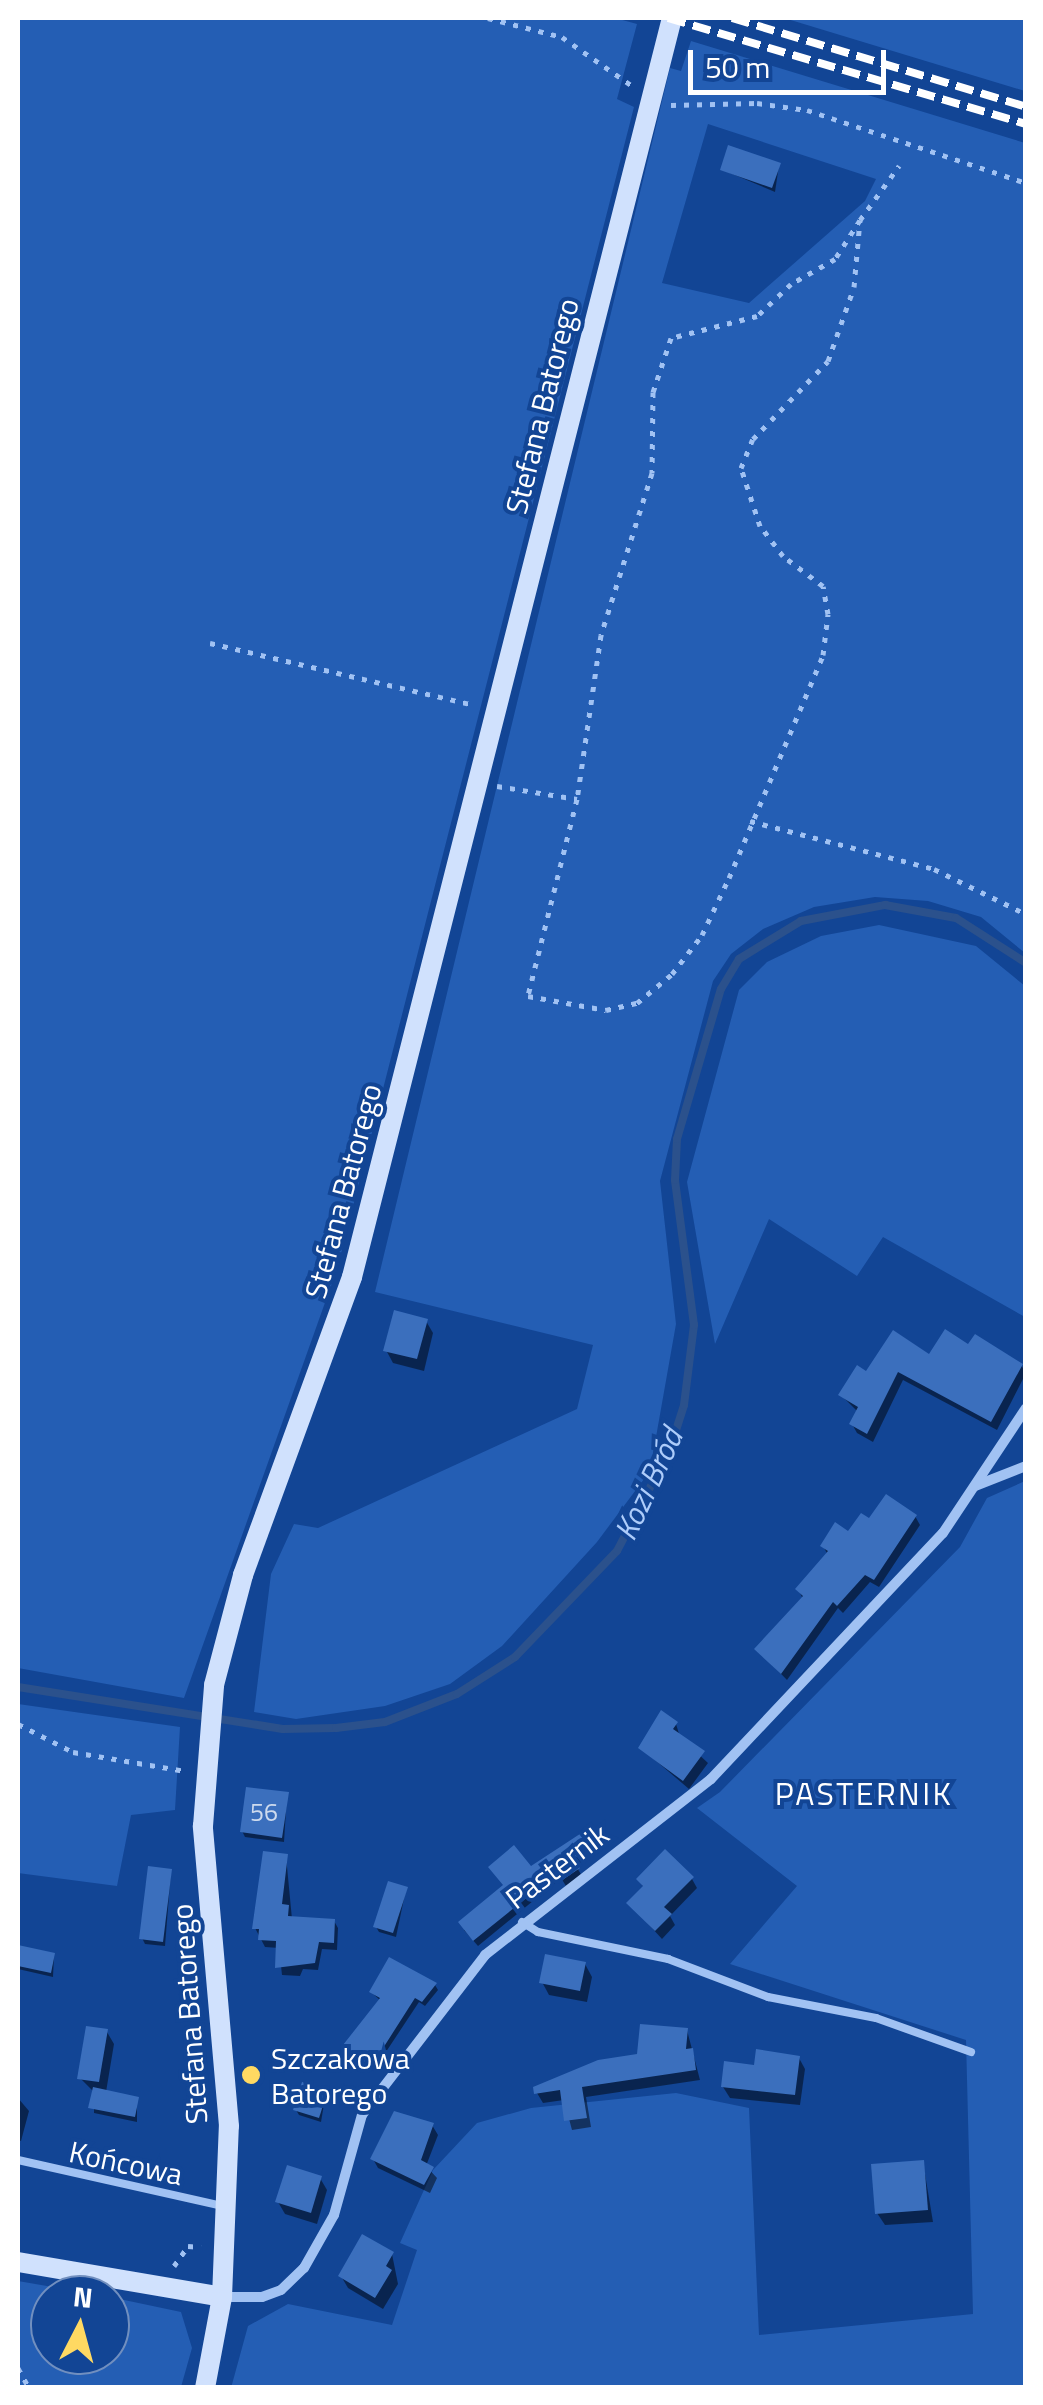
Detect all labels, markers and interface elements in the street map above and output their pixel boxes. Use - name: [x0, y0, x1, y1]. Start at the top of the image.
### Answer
- scale bar: [693, 30, 890, 92]
- text: 50 m: [705, 44, 770, 90]
- street label: Stefana Batorego: [498, 295, 586, 517]
- street label: Stefana Batorego: [297, 1080, 389, 1302]
- water label: Kozi Bród: [606, 1422, 690, 1546]
- district label: PASTERNIK: [775, 1774, 953, 1812]
- house number: 56: [250, 1797, 278, 1827]
- street label: Pasternik: [498, 1816, 616, 1916]
- street label: Stefana Batorego: [163, 1903, 215, 2125]
- place label: Szczakowa Batorego: [271, 2040, 410, 2110]
- marker: Szczakowa Batorego: [240, 2064, 262, 2086]
- street label: Końcowa: [66, 2133, 186, 2193]
- text: N: [71, 2274, 95, 2319]
- north arrow: [30, 2275, 130, 2375]

